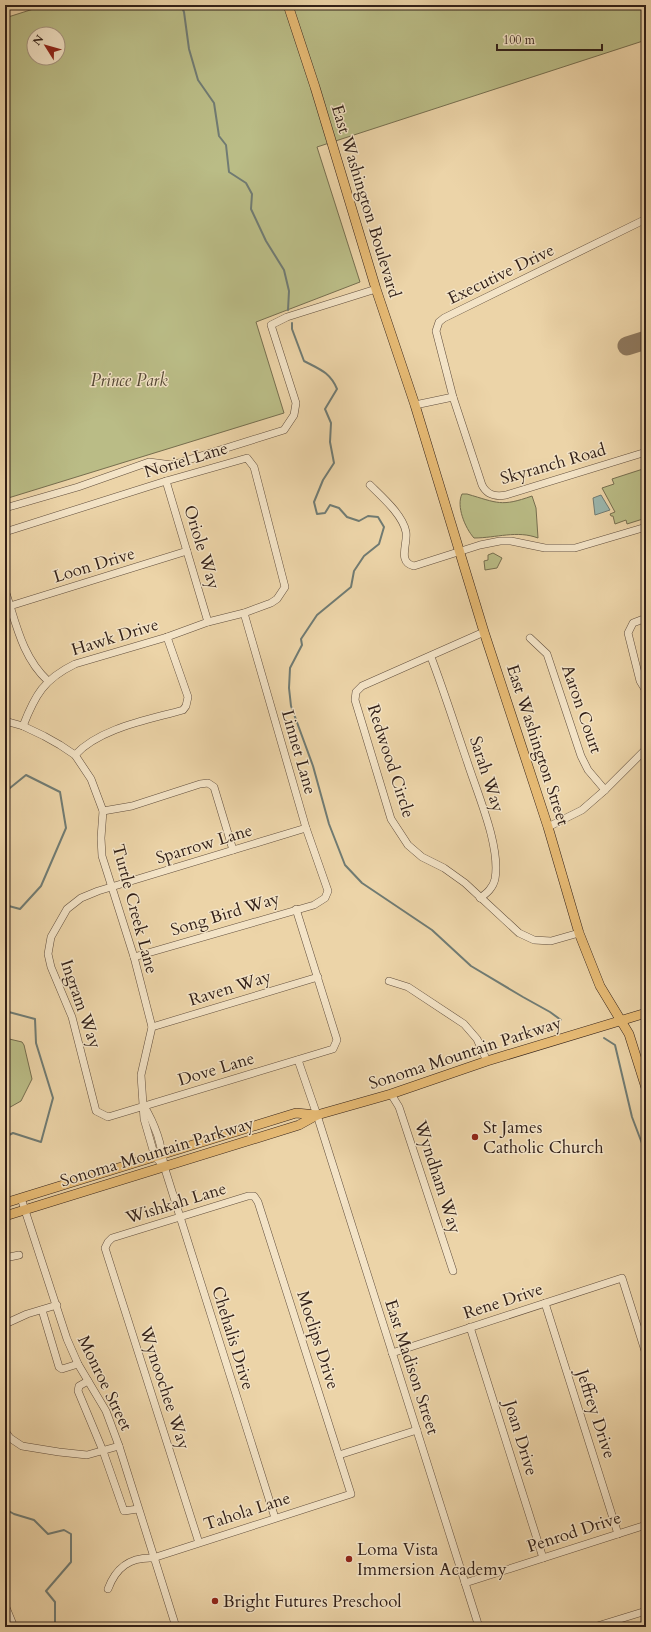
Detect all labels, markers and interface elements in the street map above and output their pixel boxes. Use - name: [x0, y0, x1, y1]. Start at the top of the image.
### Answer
- north arrow: [26, 26, 66, 66]
- scale bar: [497, 26, 602, 52]
- text: N: [30, 32, 48, 49]
- text: 100 m: [503, 32, 536, 48]
- street label: East Washington Boulevard: [326, 102, 406, 300]
- street label: Executive Drive: [444, 238, 558, 310]
- park label: Prince Park: [90, 369, 168, 392]
- street label: Noriel Lane: [141, 436, 231, 484]
- street label: Skyranch Road: [498, 438, 608, 490]
- street label: Oriole Way: [178, 502, 226, 592]
- street label: Loon Drive: [50, 542, 138, 588]
- street label: Hawk Drive: [69, 613, 161, 661]
- street label: East Washington Street: [501, 661, 575, 829]
- street label: Aaron Court: [556, 662, 608, 757]
- street label: Redwood Circle: [362, 701, 420, 821]
- street label: Linnet Lane: [276, 707, 322, 797]
- street label: Sarah Way: [464, 733, 510, 815]
- street label: Sparrow Lane: [153, 818, 255, 870]
- street label: Turtle Creek Lane: [107, 842, 163, 976]
- street label: Song Bird Way: [168, 887, 282, 941]
- street label: Ingram Way: [55, 956, 107, 1052]
- street label: Raven Way: [186, 965, 274, 1011]
- street label: Sonoma Mountain Parkway: [366, 1011, 564, 1095]
- street label: Dove Lane: [175, 1046, 257, 1092]
- street label: Sonoma Mountain Parkway: [57, 1112, 257, 1192]
- place label: St James Catholic Church: [483, 1116, 604, 1159]
- street label: Wyndham Way: [409, 1117, 467, 1236]
- marker: St James Catholic Church: [470, 1132, 480, 1142]
- street label: Wishkah Lane: [122, 1177, 229, 1229]
- street label: Rene Drive: [460, 1277, 546, 1325]
- street label: Chehalis Drive: [206, 1283, 260, 1393]
- street label: Moclips Drive: [291, 1288, 345, 1392]
- street label: East Madison Street: [379, 1297, 445, 1438]
- street label: Wynoochee Way: [134, 1323, 196, 1452]
- street label: Monroe Street: [72, 1331, 138, 1435]
- street label: Jeffrey Drive: [570, 1364, 621, 1461]
- street label: Joan Drive: [498, 1395, 543, 1478]
- street label: Tahola Lane: [201, 1486, 293, 1536]
- street label: Penrod Drive: [524, 1506, 624, 1558]
- place label: Loma Vista Immersion Academy: [357, 1538, 507, 1581]
- marker: Loma Vista Immersion Academy: [344, 1554, 354, 1564]
- place label: Bright Futures Preschool: [223, 1590, 402, 1613]
- marker: Bright Futures Preschool: [210, 1596, 220, 1606]

